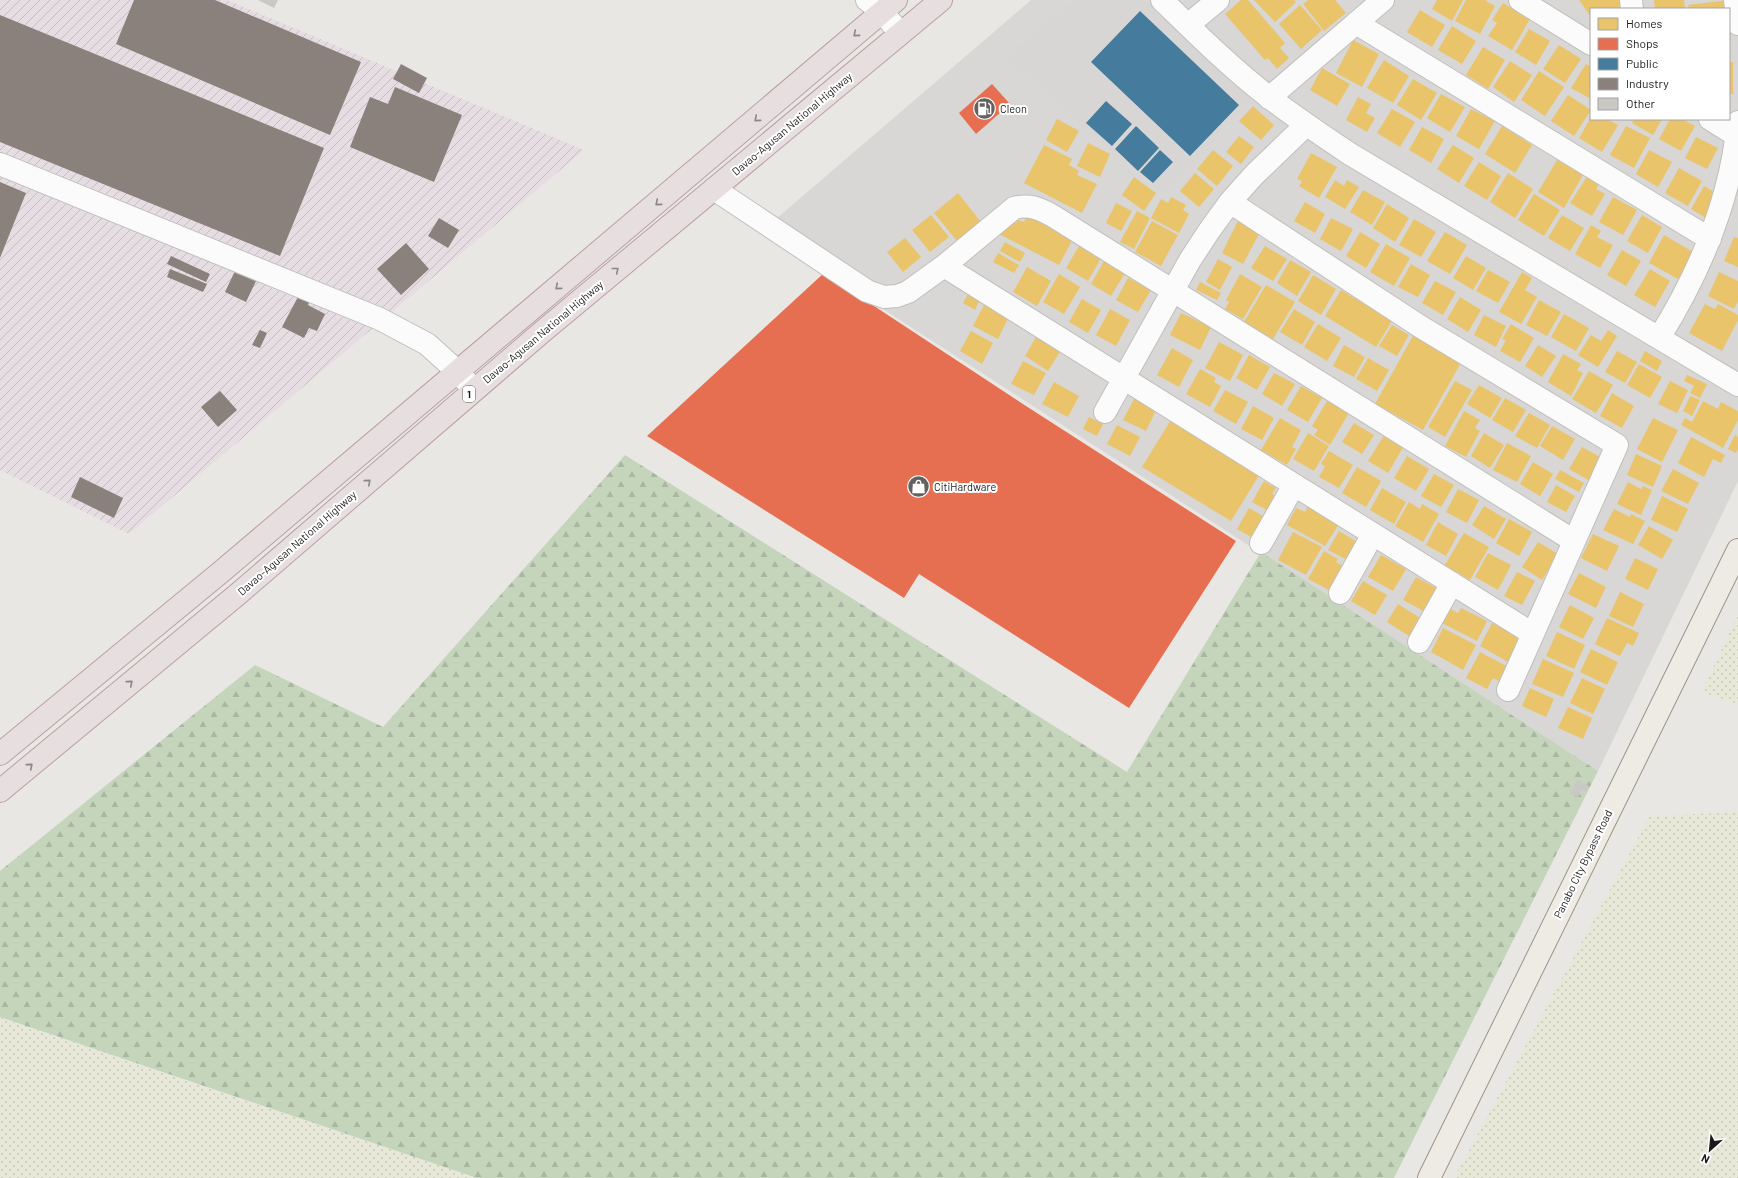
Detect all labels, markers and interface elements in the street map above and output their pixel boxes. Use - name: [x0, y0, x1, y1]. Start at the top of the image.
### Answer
- legend: [1590, 8, 1730, 120]
- text: Homes: [1626, 16, 1663, 30]
- one-way arrow: [853, 30, 860, 37]
- text: Shops: [1626, 36, 1659, 50]
- text: Public: [1626, 56, 1658, 70]
- street label: Davao-Agusan National Highway: [729, 70, 854, 178]
- text: Industry: [1626, 76, 1669, 90]
- fuel station icon: Cleon: [971, 96, 997, 122]
- text: Other: [1626, 96, 1656, 110]
- place label: Cleon: [1000, 102, 1027, 115]
- one-way arrow: [754, 114, 761, 121]
- one-way arrow: [655, 198, 662, 205]
- one-way arrow: [612, 268, 619, 275]
- street label: Davao-Agusan National Highway: [480, 278, 605, 386]
- one-way arrow: [556, 282, 563, 289]
- road number: 1: [463, 386, 475, 402]
- shop icon: CitiHardware: [906, 474, 932, 500]
- one-way arrow: [364, 479, 371, 486]
- place label: CitiHardware: [934, 480, 996, 493]
- street label: Davao-Agusan National Highway: [235, 488, 359, 598]
- one-way arrow: [126, 681, 133, 688]
- one-way arrow: [25, 764, 33, 771]
- street label: Panabo City Bypass Road: [1551, 807, 1614, 920]
- north arrow: [1690, 1130, 1730, 1170]
- text: N: [1699, 1152, 1711, 1167]

